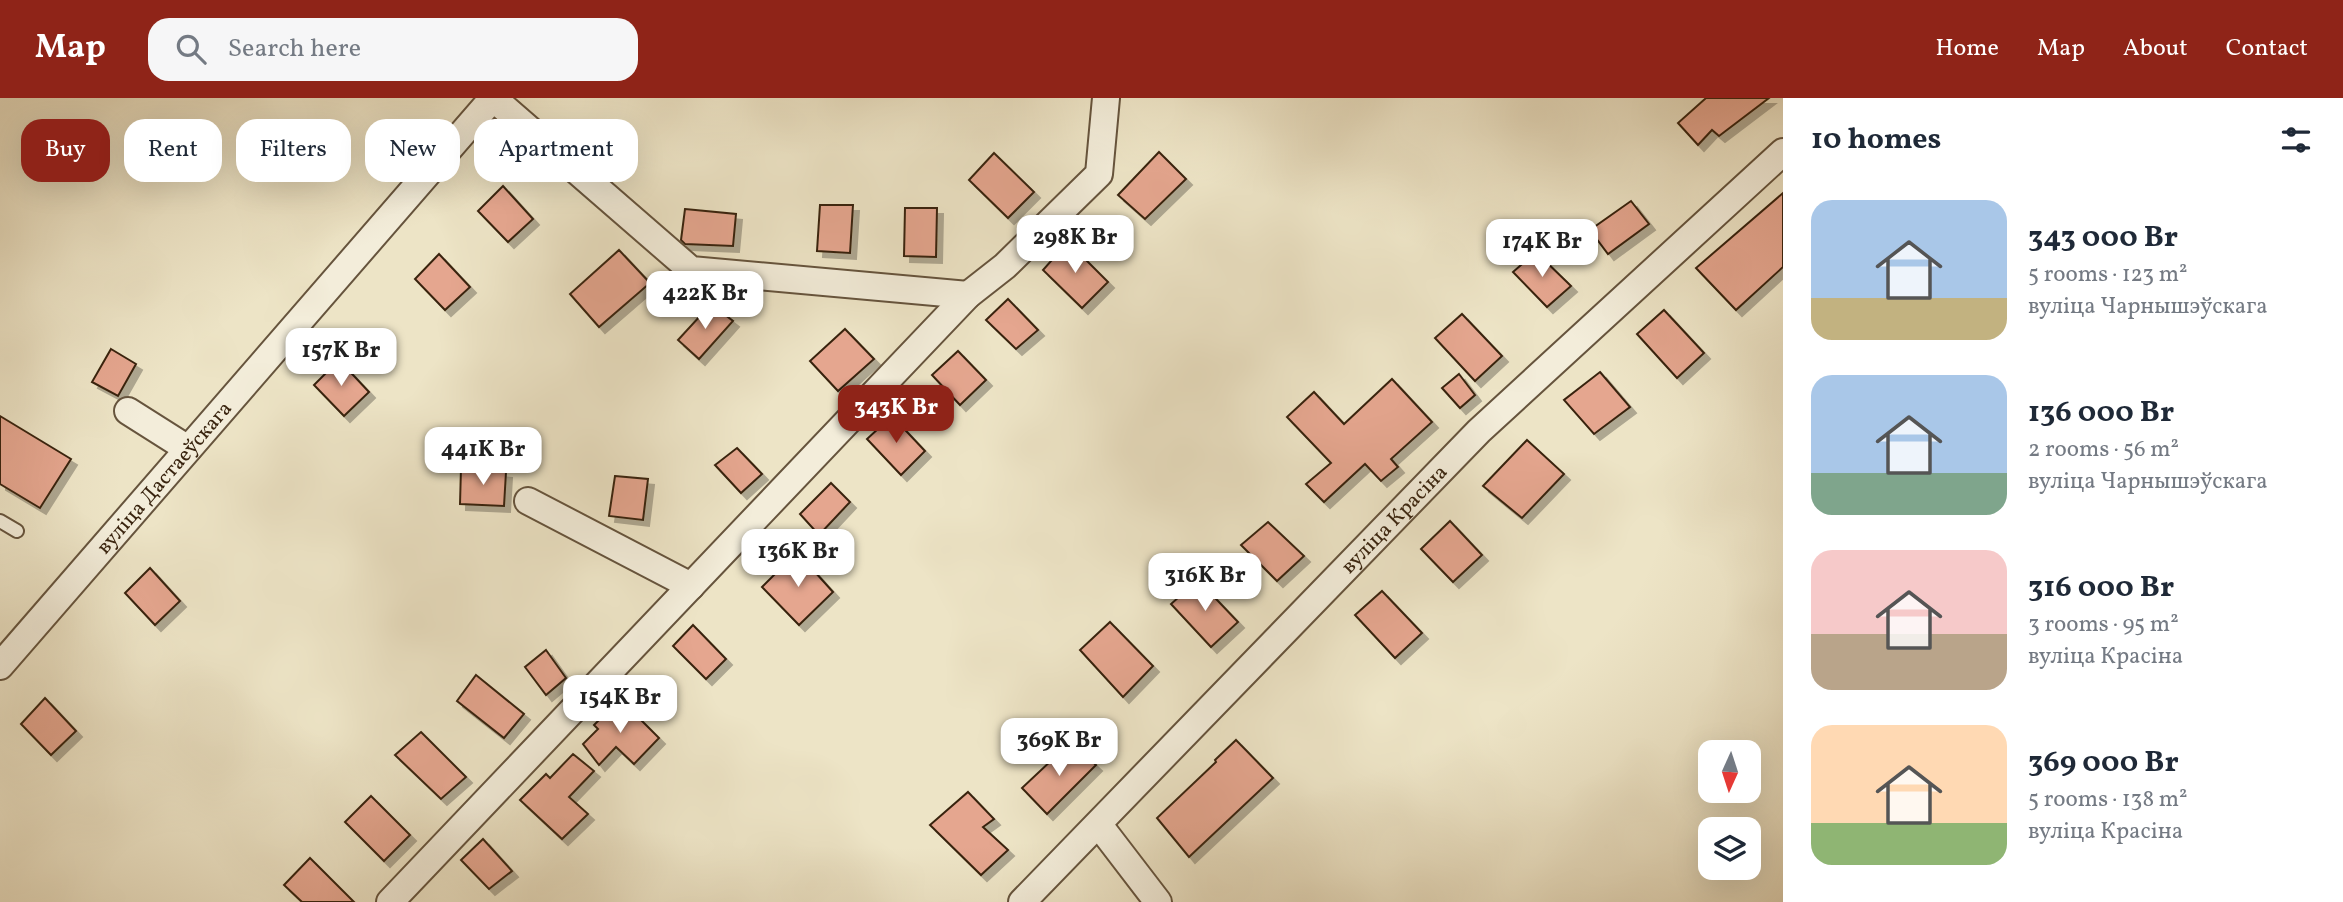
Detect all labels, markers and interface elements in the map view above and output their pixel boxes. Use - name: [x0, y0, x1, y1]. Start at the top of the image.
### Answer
- search box: [148, 18, 638, 81]
- text: Map: [35, 26, 106, 72]
- icon: search: [172, 30, 210, 68]
- text: Search here: [228, 31, 361, 67]
- text: Home: [1935, 32, 1999, 66]
- text: Map: [2037, 32, 2085, 66]
- text: About: [2123, 32, 2188, 66]
- text: Contact: [2226, 32, 2308, 66]
- chip: Buy: [21, 119, 110, 182]
- chip: Rent: [124, 119, 222, 182]
- chip: Filters: [236, 119, 351, 182]
- chip: New: [365, 119, 460, 182]
- chip: Apartment: [474, 119, 638, 182]
- text: 10 homes: [1811, 119, 1941, 161]
- icon: filters: [2277, 121, 2315, 159]
- pin: 298K Br: [1010, 216, 1140, 275]
- text: 343 000 Br: [2028, 217, 2178, 259]
- pin: 174K Br: [1477, 220, 1607, 279]
- text: 298K Br: [1033, 222, 1117, 254]
- text: 174K Br: [1502, 226, 1582, 258]
- icon: home: [1867, 228, 1951, 312]
- text: 5 rooms · 123 m²: [2028, 259, 2188, 291]
- pin: 422K Br: [640, 272, 770, 331]
- text: 422K Br: [662, 278, 748, 310]
- text: вуліца Чарнышэўскага: [2028, 291, 2268, 323]
- pin: 157K Br: [276, 328, 406, 388]
- text: 157K Br: [302, 335, 380, 367]
- pin: 343K Br: [831, 386, 961, 445]
- text: 343K Br: [854, 392, 938, 424]
- text: 136 000 Br: [2028, 392, 2174, 434]
- street label: вуліца Дастаеўскага: [91, 395, 239, 561]
- icon: home: [1867, 403, 1951, 487]
- pin: 441K Br: [418, 428, 548, 487]
- text: 441K Br: [441, 434, 525, 466]
- text: 2 rooms · 56 m²: [2028, 434, 2179, 466]
- street label: вуліца Красіна: [1335, 459, 1455, 581]
- text: вуліца Чарнышэўскага: [2028, 466, 2268, 498]
- pin: 136K Br: [733, 530, 863, 589]
- text: 136K Br: [757, 536, 839, 568]
- pin: 316K Br: [1140, 554, 1270, 613]
- text: 316K Br: [1164, 560, 1246, 592]
- text: 316 000 Br: [2028, 567, 2174, 609]
- icon: home: [1867, 578, 1951, 662]
- text: 3 rooms · 95 m²: [2028, 609, 2179, 641]
- text: вуліца Красіна: [2028, 641, 2183, 673]
- pin: 154K Br: [555, 676, 685, 735]
- text: 154K Br: [579, 682, 661, 714]
- pin: 369K Br: [994, 718, 1124, 778]
- text: 369K Br: [1017, 725, 1101, 757]
- north arrow: [1698, 740, 1760, 803]
- map controls: [1698, 740, 1761, 880]
- text: 369 000 Br: [2028, 742, 2179, 784]
- icon: home: [1867, 753, 1951, 837]
- text: 5 rooms · 138 m²: [2028, 784, 2188, 816]
- text: вуліца Красіна: [2028, 816, 2183, 848]
- button: layers: [1698, 817, 1761, 880]

